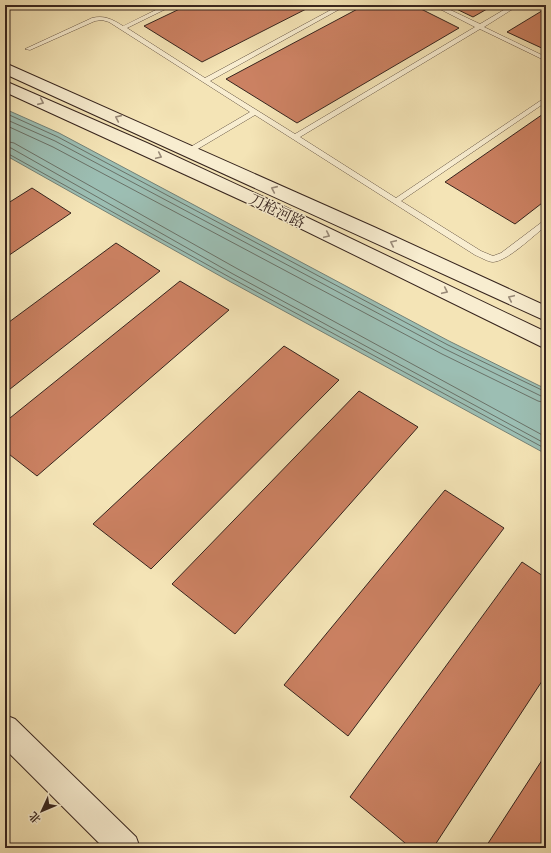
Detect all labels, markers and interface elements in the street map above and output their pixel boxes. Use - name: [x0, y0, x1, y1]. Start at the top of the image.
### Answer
- one-way arrow: [36, 97, 44, 105]
- one-way arrow: [114, 115, 122, 123]
- one-way arrow: [155, 151, 162, 159]
- one-way arrow: [271, 186, 279, 194]
- street label: 刀枪河路: [246, 189, 308, 233]
- one-way arrow: [323, 230, 330, 238]
- one-way arrow: [389, 240, 397, 248]
- one-way arrow: [440, 286, 448, 294]
- one-way arrow: [507, 294, 514, 302]
- north arrow: [22, 791, 62, 831]
- text: 北: [26, 808, 44, 827]

